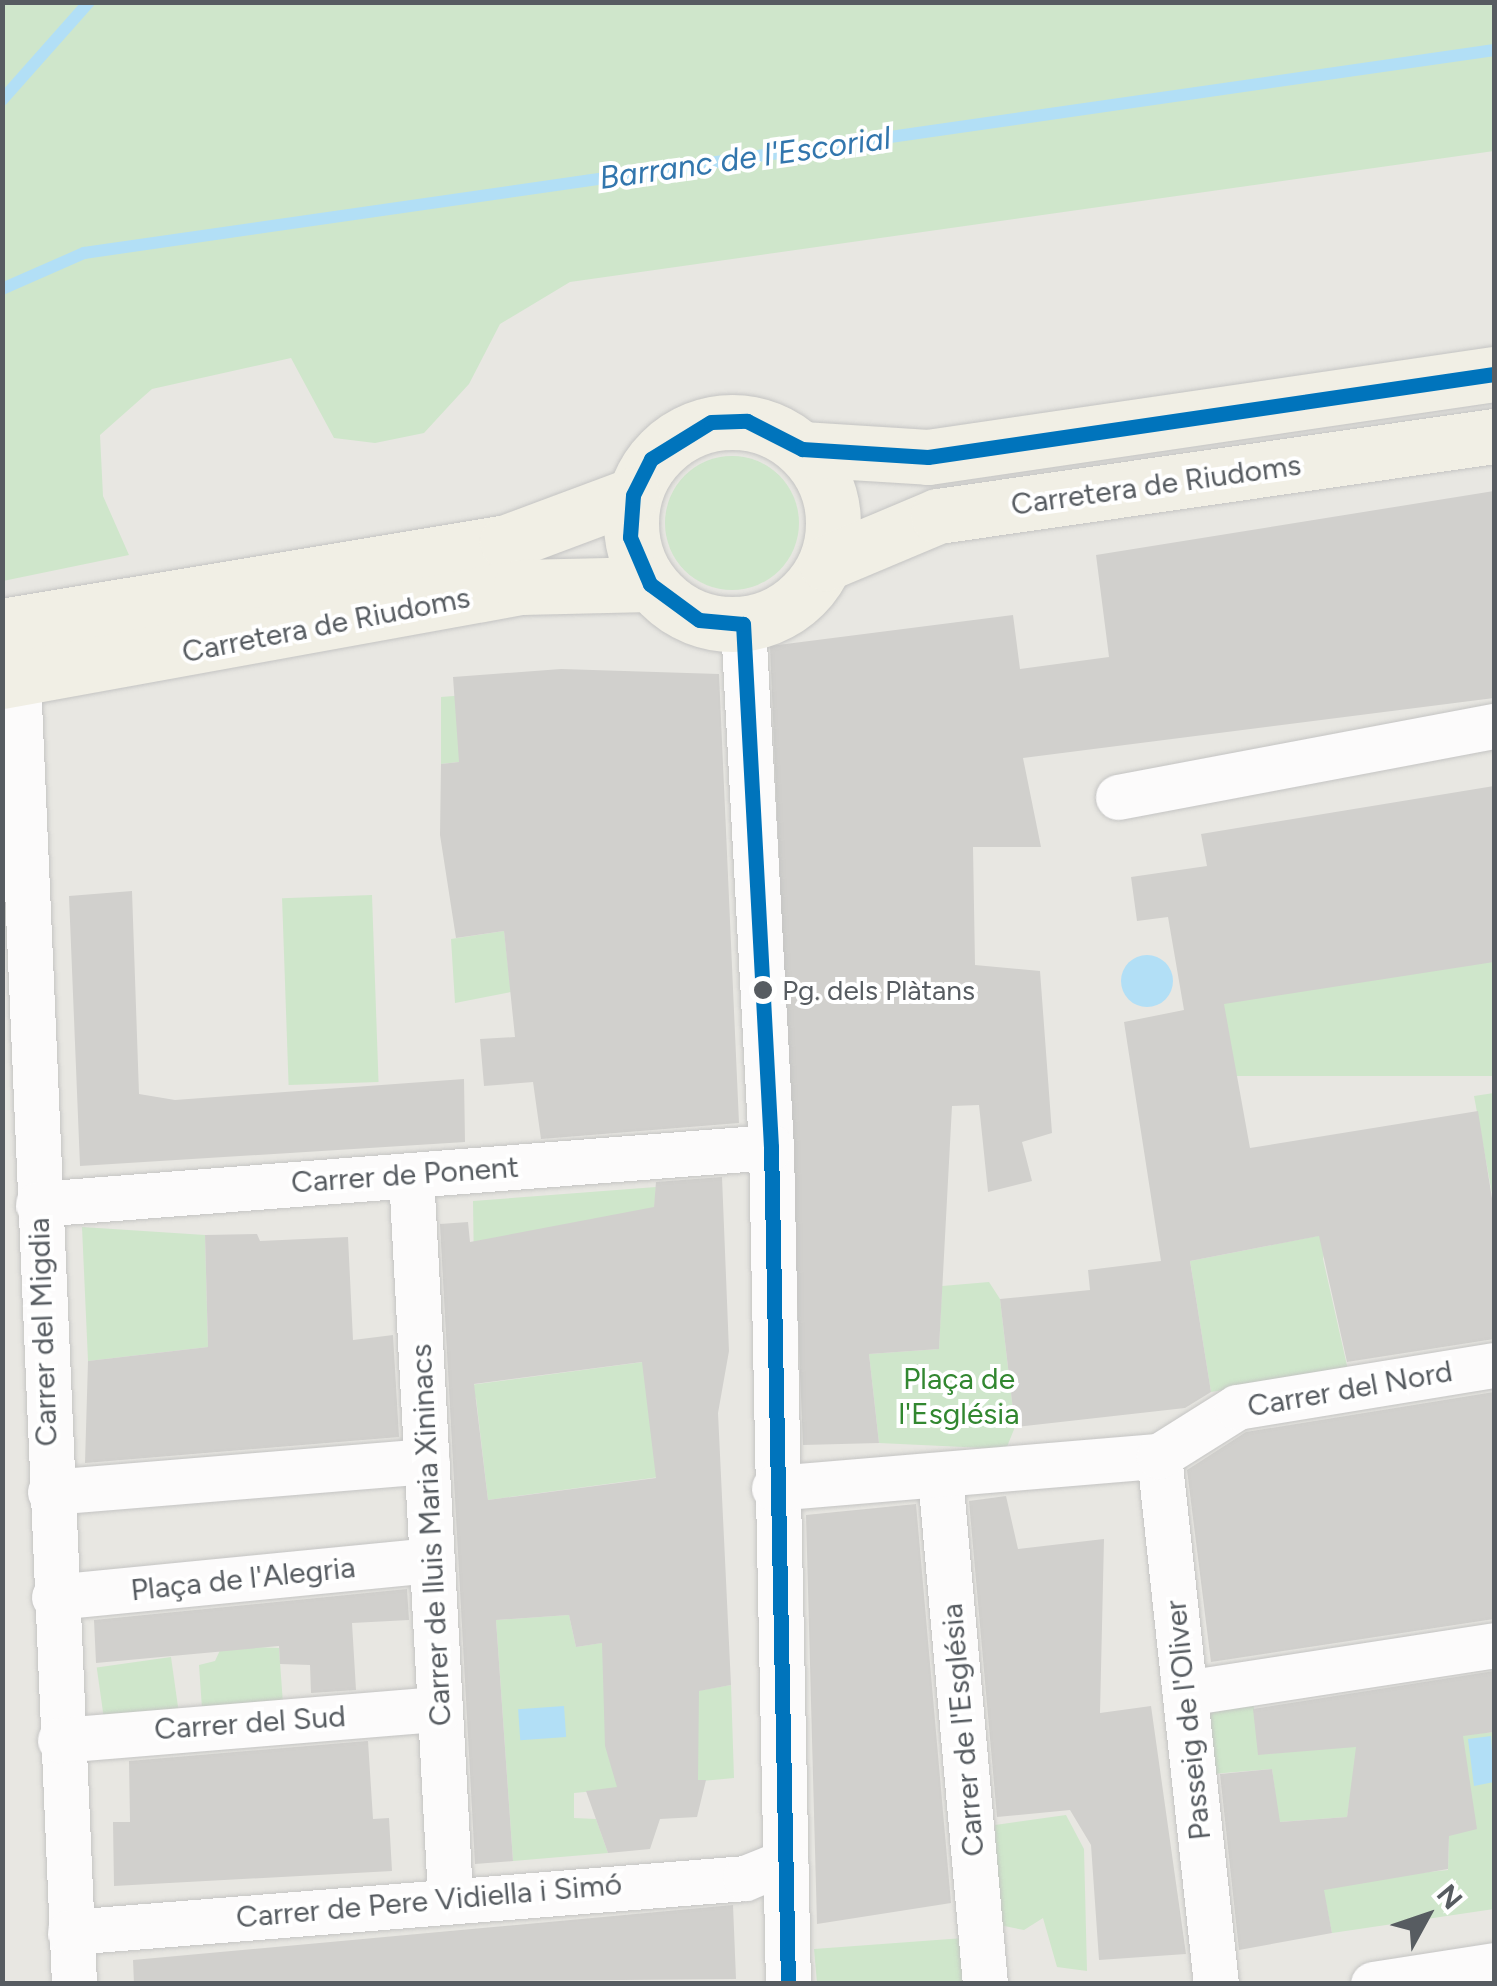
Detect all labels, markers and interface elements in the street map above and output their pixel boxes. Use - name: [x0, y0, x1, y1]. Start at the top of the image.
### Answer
- water label: Barranc de l'Escorial: [597, 119, 893, 197]
- street label: Carretera de Riudoms: [1009, 447, 1303, 523]
- street label: Carretera de Riudoms: [179, 579, 473, 671]
- place label: Pg. dels Plàtans: [782, 973, 975, 1007]
- marker: Pg. dels Plàtans: [753, 980, 773, 1000]
- street label: Carrer de Ponent: [290, 1149, 520, 1201]
- street label: Carrer del Migdia: [21, 1217, 65, 1447]
- street label: Carrer de lluis Maria Xininacs: [403, 1343, 459, 1727]
- street label: Carrer del Nord: [1245, 1353, 1455, 1425]
- park label: Plaça de l'Església: [898, 1361, 1020, 1432]
- street label: Plaça de l'Alegria: [129, 1549, 357, 1609]
- street label: Passeig de l'Oliver: [1157, 1598, 1219, 1842]
- street label: Carrer de l'Església: [934, 1602, 992, 1858]
- street label: Carrer del Sud: [153, 1698, 347, 1748]
- street label: Carrer de Pere Vidiella i Simó: [235, 1866, 623, 1936]
- north arrow: [1377, 1866, 1477, 1966]
- text: N: [1430, 1877, 1470, 1916]

